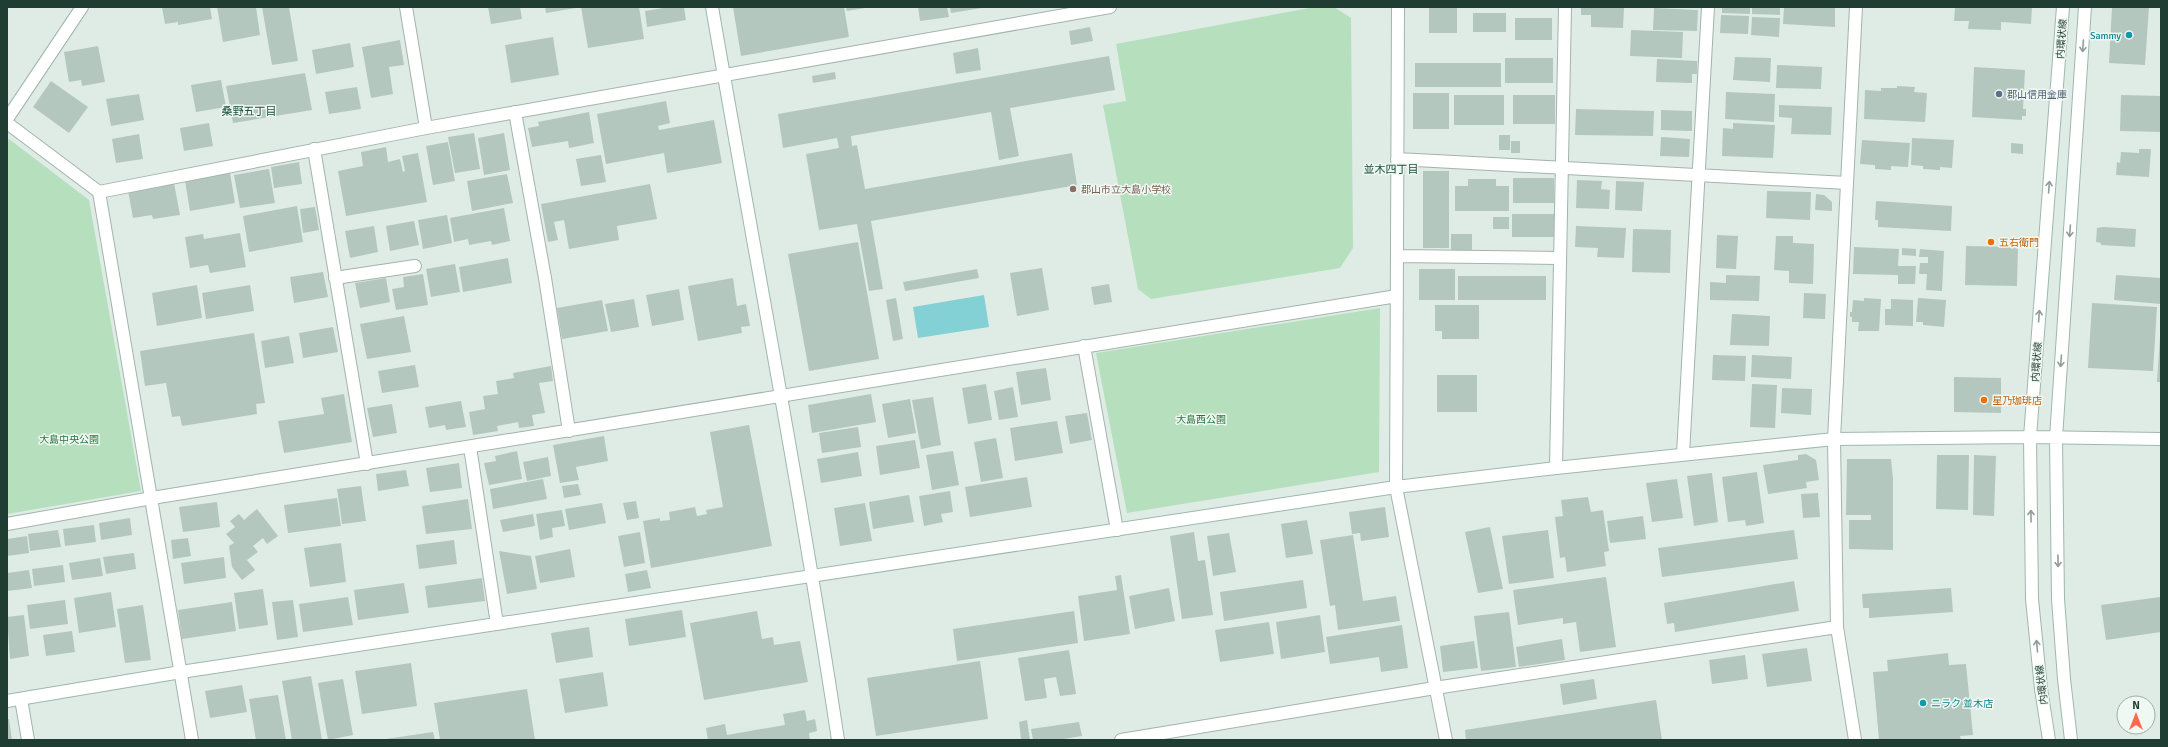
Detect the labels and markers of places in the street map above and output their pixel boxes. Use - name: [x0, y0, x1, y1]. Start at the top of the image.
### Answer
- place label: Sammy: [2090, 30, 2121, 42]
- marker: Sammy: [2124, 30, 2134, 40]
- marker: 郡山信用金庫: [1994, 89, 2004, 99]
- place label: 郡山信用金庫: [2007, 89, 2067, 101]
- marker: 郡山市立大島小学校: [1068, 184, 1078, 194]
- place label: 郡山市立大島小学校: [1081, 184, 1171, 196]
- marker: 五右衛門: [1986, 237, 1996, 247]
- place label: 五右衛門: [1999, 237, 2039, 249]
- marker: 星乃珈琲店: [1979, 395, 1989, 405]
- place label: 星乃珈琲店: [1992, 395, 2042, 407]
- marker: ニラク 並木店: [1918, 698, 1928, 708]
- place label: ニラク 並木店: [1931, 698, 1993, 710]

